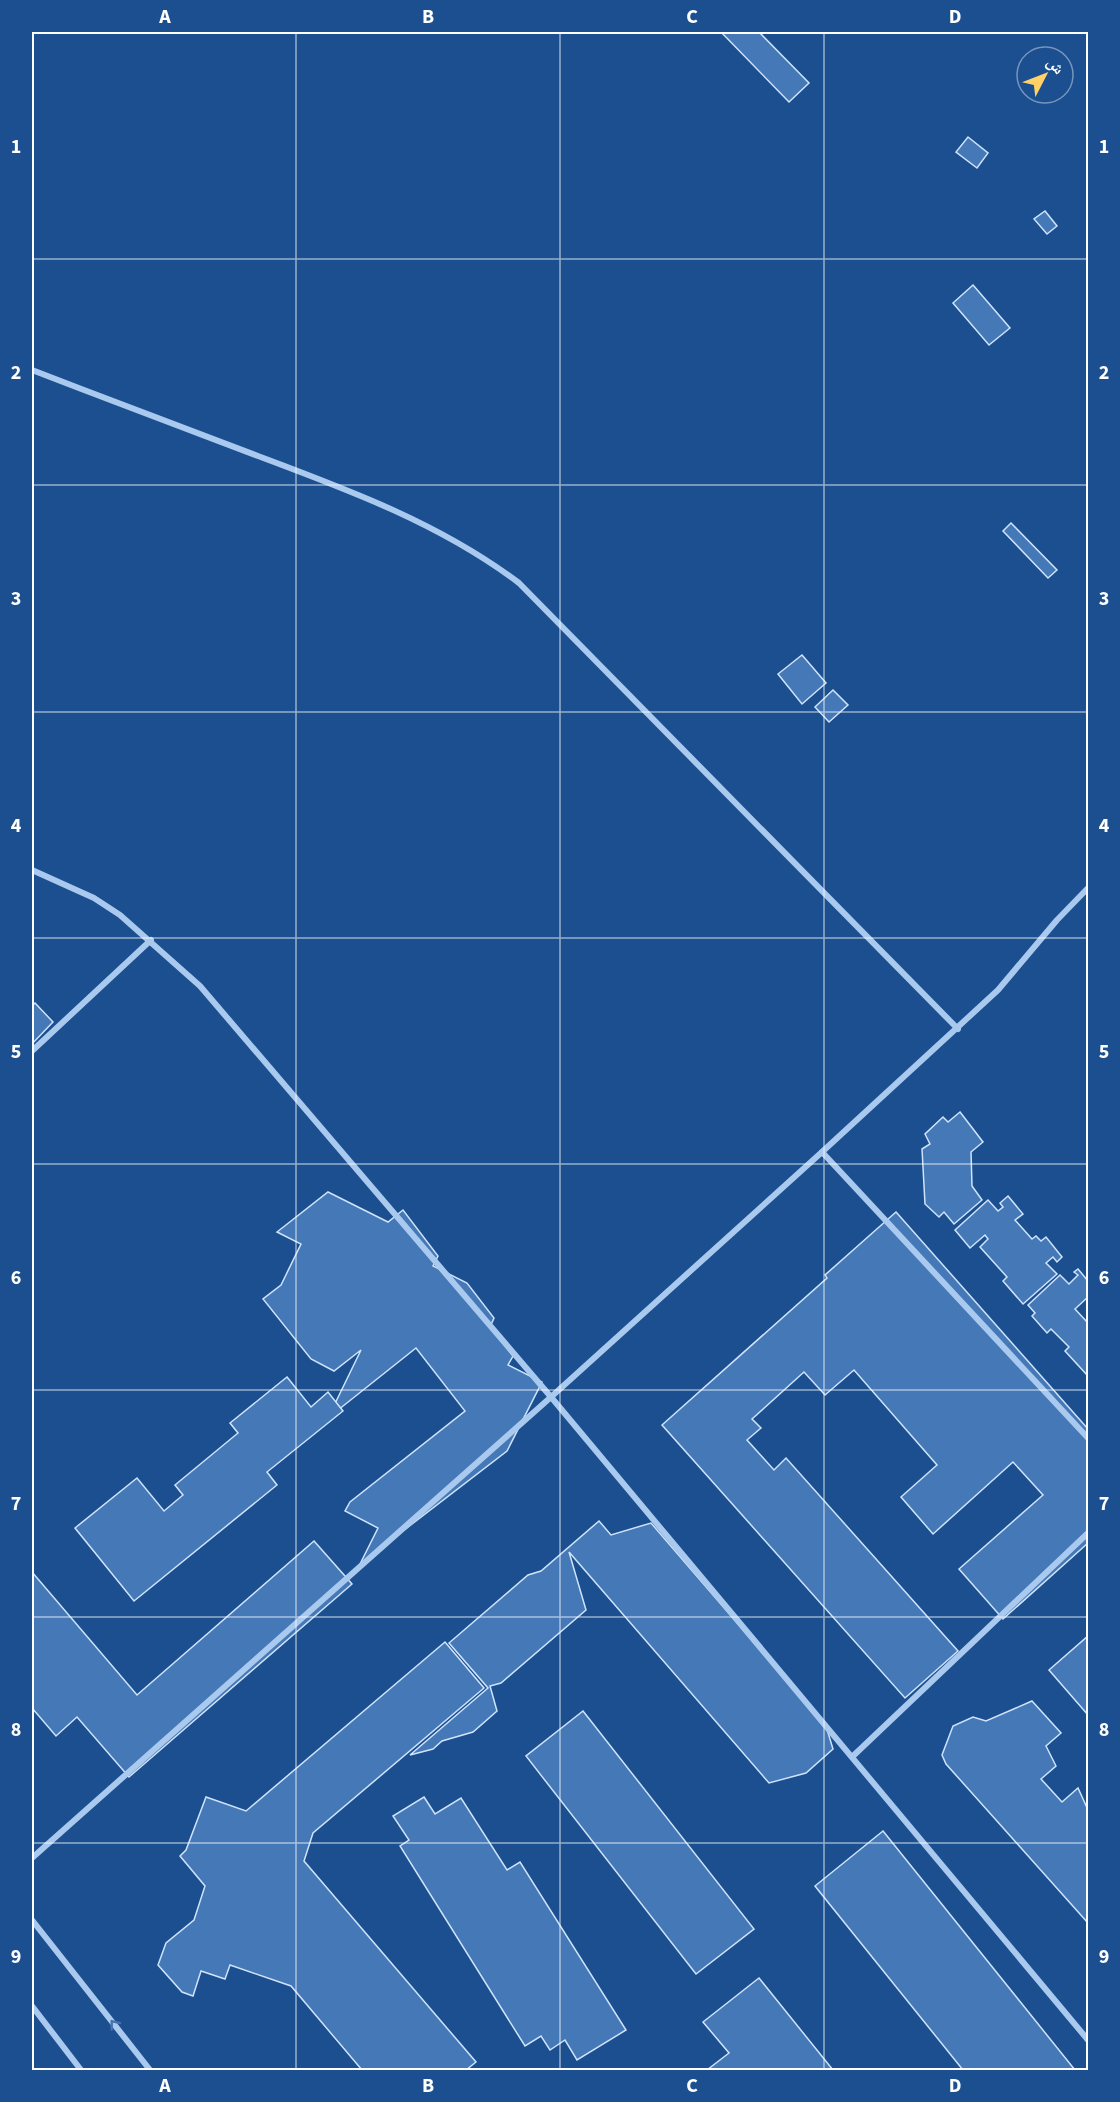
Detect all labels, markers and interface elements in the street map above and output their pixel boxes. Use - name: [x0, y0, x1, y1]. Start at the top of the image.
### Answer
- text: A: [158, 3, 171, 31]
- text: B: [422, 3, 434, 31]
- text: C: [686, 3, 698, 31]
- text: D: [949, 3, 961, 31]
- north arrow: [1015, 45, 1075, 105]
- text: ش: [1042, 52, 1069, 79]
- text: 1: [11, 133, 21, 161]
- text: 1: [1099, 133, 1109, 161]
- text: 2: [11, 359, 21, 387]
- text: 2: [1099, 359, 1109, 387]
- text: 3: [11, 585, 21, 613]
- text: 3: [1099, 585, 1109, 613]
- text: 4: [11, 812, 22, 840]
- text: 4: [1099, 812, 1110, 840]
- text: 5: [11, 1038, 21, 1066]
- text: 5: [1099, 1038, 1109, 1066]
- text: 6: [11, 1264, 21, 1292]
- text: 6: [1099, 1264, 1109, 1292]
- text: 7: [11, 1490, 21, 1518]
- text: 7: [1099, 1490, 1109, 1518]
- text: 8: [11, 1716, 21, 1744]
- text: 8: [1099, 1716, 1109, 1744]
- text: 9: [11, 1943, 21, 1971]
- text: 9: [1099, 1943, 1109, 1971]
- one-way arrow: [110, 2020, 121, 2031]
- text: A: [158, 2072, 171, 2100]
- text: B: [422, 2072, 434, 2100]
- text: C: [686, 2072, 698, 2100]
- text: D: [949, 2072, 961, 2100]

